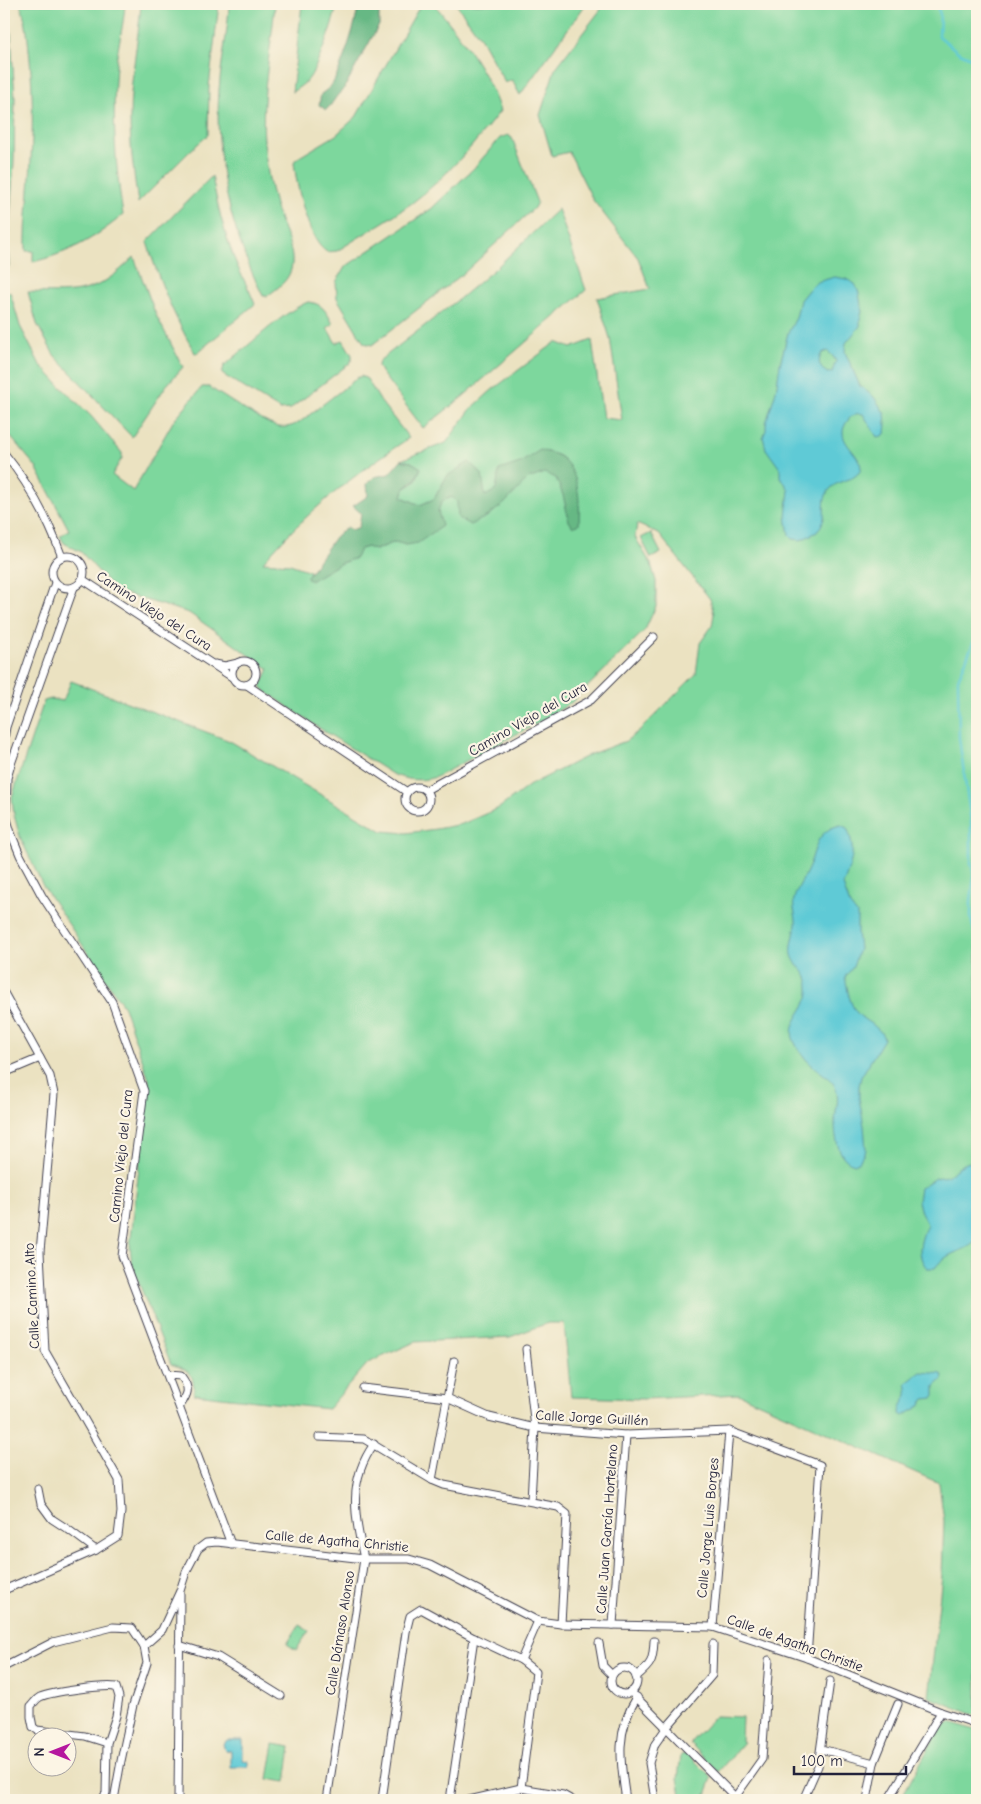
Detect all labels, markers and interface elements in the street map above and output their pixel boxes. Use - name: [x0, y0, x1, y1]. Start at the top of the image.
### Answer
- street label: Camino Viejo del Cura: [93, 567, 215, 655]
- street label: Camino Viejo del Cura: [466, 678, 590, 760]
- street label: Camino Viejo del Cura: [106, 1089, 136, 1223]
- street label: Calle Camino Alto: [21, 1243, 43, 1349]
- street label: Calle Jorge Guillén: [535, 1407, 649, 1429]
- street label: Calle Juan García Hortelano: [593, 1444, 621, 1614]
- street label: Calle Jorge Luis Borges: [693, 1457, 723, 1599]
- street label: Calle de Agatha Christie: [265, 1526, 409, 1556]
- street label: Calle Dámaso Alonso: [322, 1570, 358, 1696]
- street label: Calle de Agatha Christie: [725, 1610, 865, 1676]
- north arrow: [28, 1726, 78, 1776]
- scale bar: [794, 1744, 906, 1776]
- text: N: [31, 1747, 48, 1757]
- text: 100 m: [801, 1752, 843, 1770]

